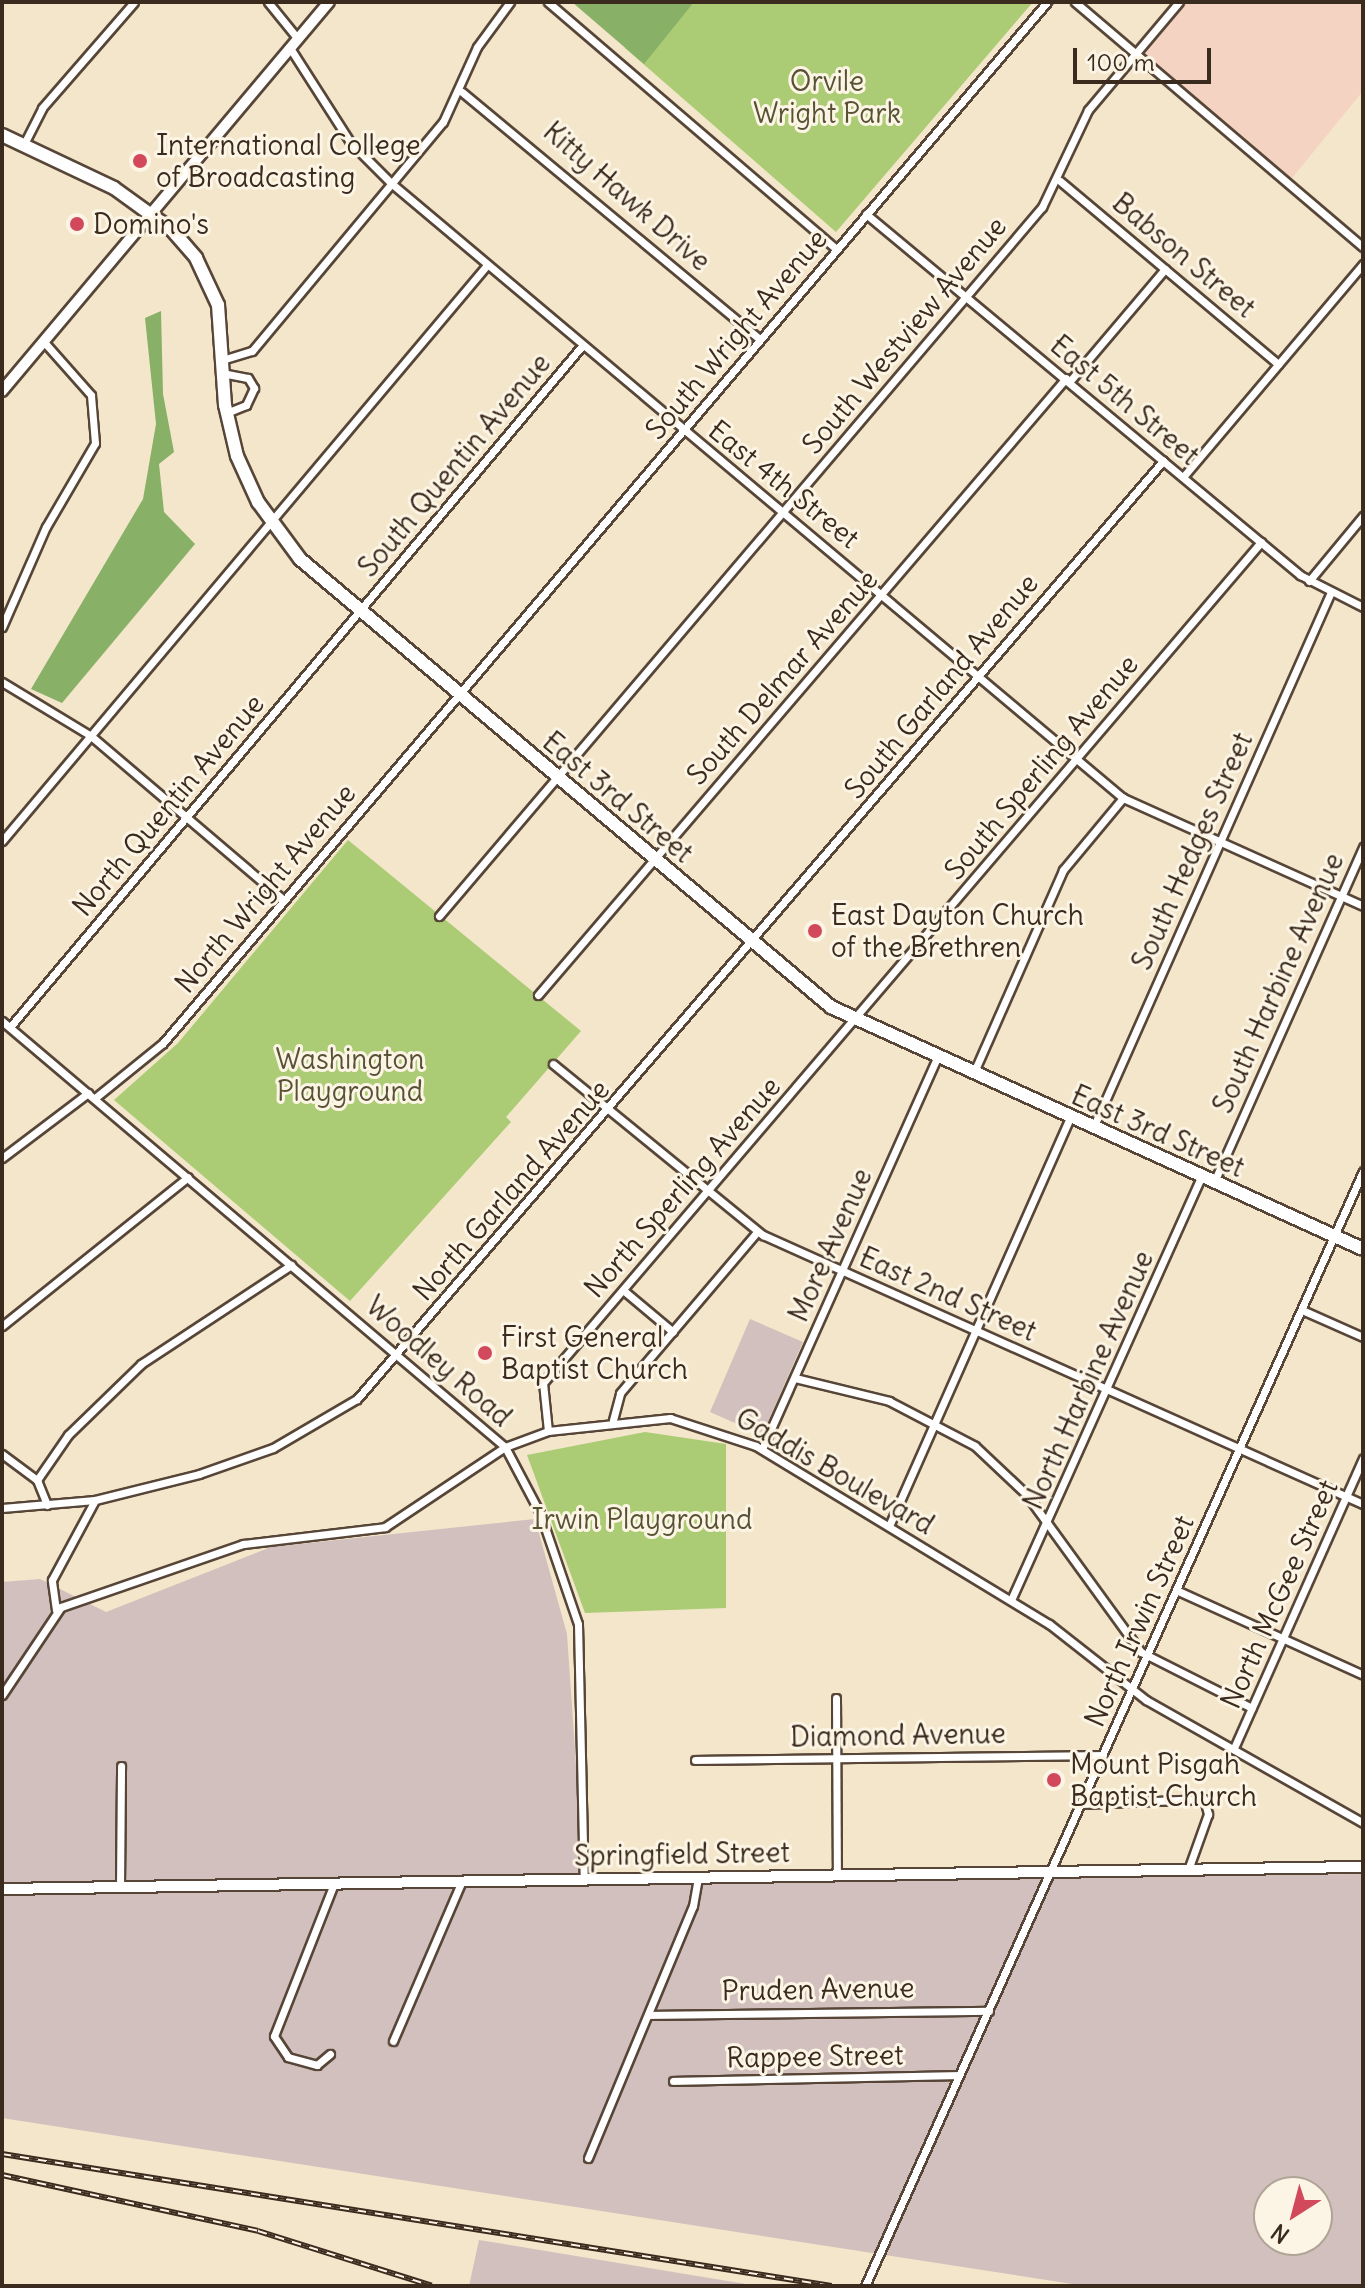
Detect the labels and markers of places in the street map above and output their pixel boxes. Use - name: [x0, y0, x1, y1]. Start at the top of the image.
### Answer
- place label: International College of Broadcasting: [156, 128, 421, 194]
- marker: International College of Broadcasting: [131, 152, 149, 170]
- place label: Domino's: [93, 207, 209, 241]
- marker: Domino's: [68, 215, 86, 233]
- place label: East Dayton Church of the Brethren: [831, 898, 1084, 964]
- marker: East Dayton Church of the Brethren: [806, 922, 824, 940]
- place label: First General Baptist Church: [501, 1320, 688, 1386]
- marker: First General Baptist Church: [476, 1344, 494, 1362]
- place label: Mount Pisgah Baptist Church: [1070, 1747, 1257, 1813]
- marker: Mount Pisgah Baptist Church: [1045, 1771, 1063, 1789]

